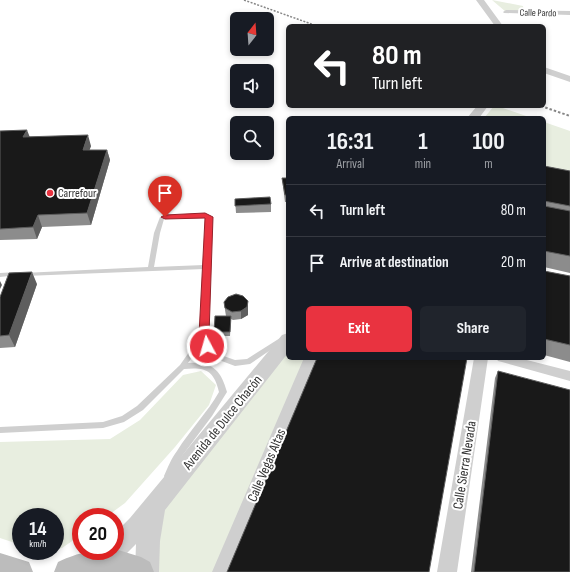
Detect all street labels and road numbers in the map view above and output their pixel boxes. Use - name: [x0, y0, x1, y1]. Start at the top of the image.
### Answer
- street label: Calle Pardo: [519, 7, 557, 19]
- street label: Avenida de Dulce Chacón: [178, 372, 266, 474]
- street label: Calle Sierra Nevada: [449, 420, 480, 510]
- street label: Calle Vegas Altas: [243, 426, 290, 504]

